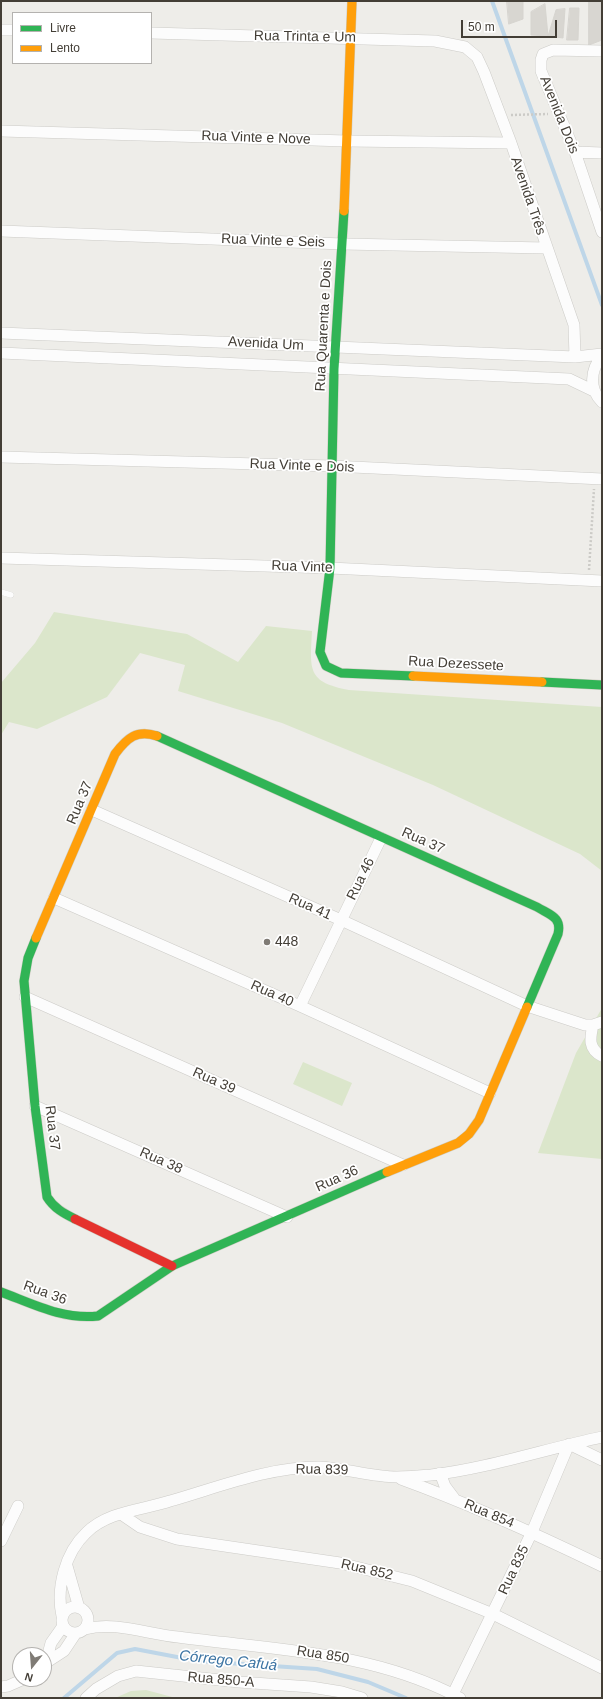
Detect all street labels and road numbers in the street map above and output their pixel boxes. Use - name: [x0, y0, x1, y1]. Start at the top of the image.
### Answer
- street label: Rua Trinta e Um: [254, 28, 356, 46]
- street label: Avenida Dois: [536, 74, 582, 156]
- street label: Rua Vinte e Nove: [201, 128, 311, 148]
- street label: Avenida Três: [507, 155, 549, 237]
- street label: Rua Vinte e Seis: [221, 231, 325, 251]
- street label: Rua Quarenta e Dois: [312, 260, 336, 392]
- street label: Avenida Um: [228, 334, 304, 354]
- street label: Rua Vinte e Dois: [249, 456, 355, 476]
- street label: Rua Vinte: [271, 558, 333, 576]
- street label: Rua Dezessete: [408, 653, 504, 675]
- street label: Rua 37: [63, 779, 97, 827]
- street label: Rua 37: [399, 824, 447, 858]
- street label: Rua 46: [344, 855, 378, 903]
- street label: Rua 41: [286, 890, 334, 924]
- street label: Rua 40: [248, 977, 296, 1011]
- street label: Rua 39: [190, 1064, 238, 1098]
- street label: Rua 37: [41, 1105, 63, 1151]
- street label: Rua 38: [137, 1144, 185, 1178]
- street label: Rua 36: [313, 1162, 361, 1196]
- street label: Rua 36: [21, 1277, 69, 1309]
- street label: Rua 839: [295, 1461, 349, 1479]
- street label: Rua 854: [461, 1496, 517, 1532]
- street label: Rua 835: [495, 1542, 533, 1598]
- street label: Rua 852: [339, 1556, 395, 1584]
- street label: Rua 850: [296, 1643, 350, 1667]
- street label: Rua 850-A: [187, 1669, 255, 1691]

